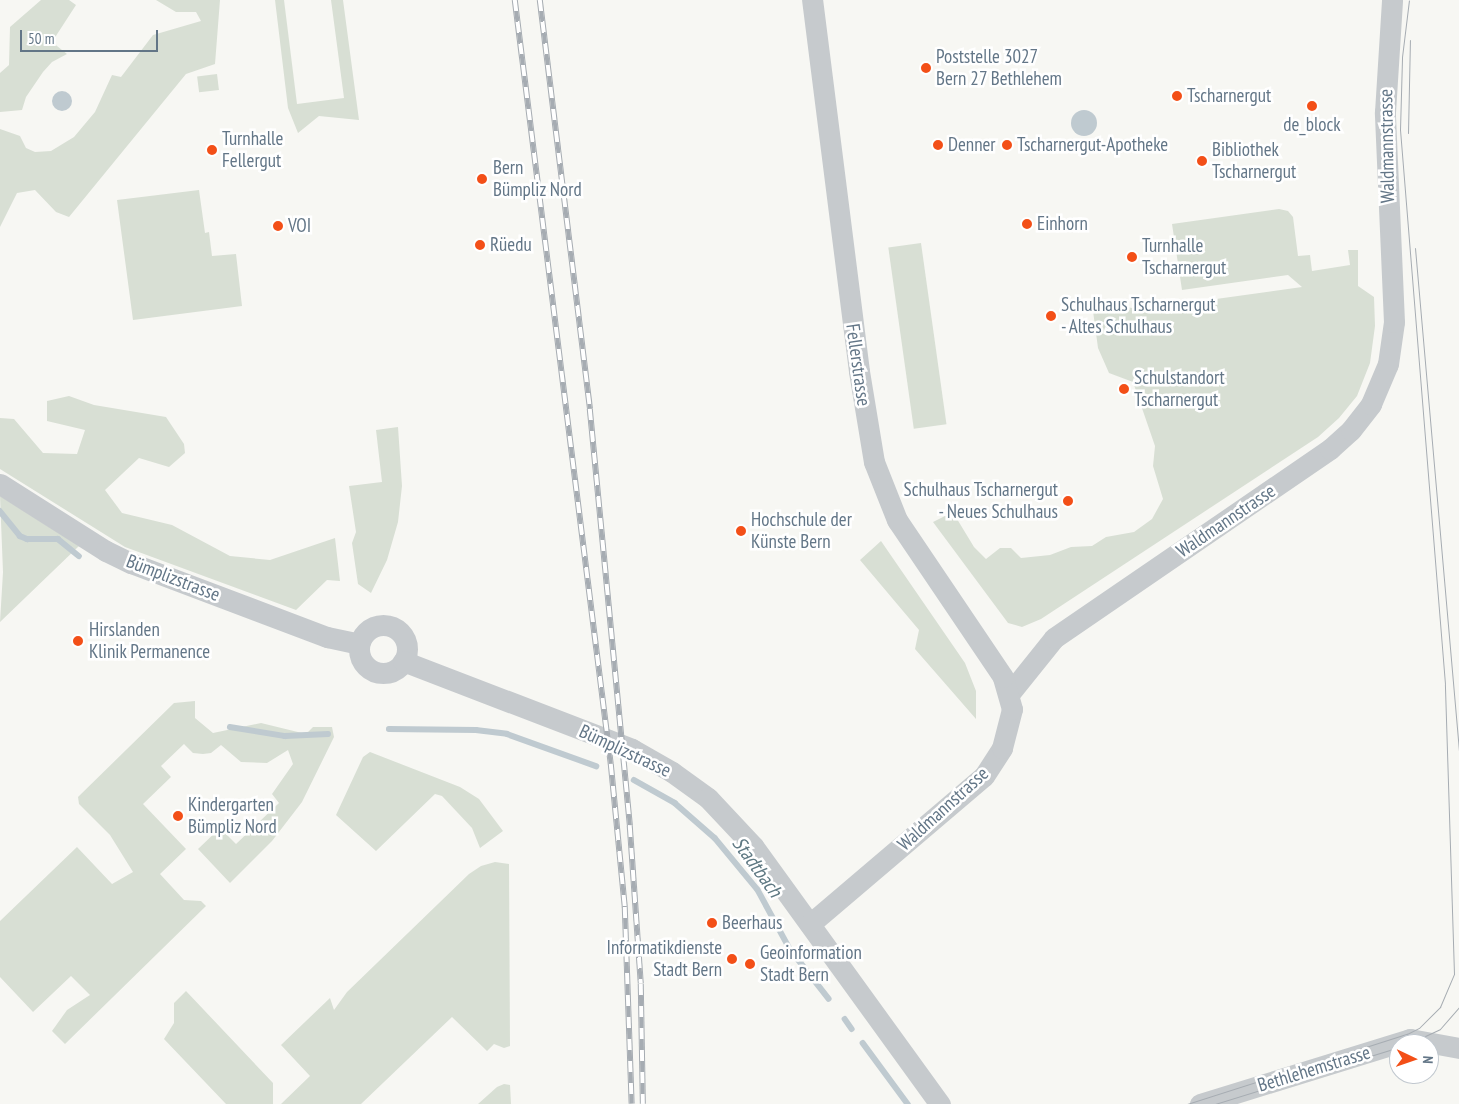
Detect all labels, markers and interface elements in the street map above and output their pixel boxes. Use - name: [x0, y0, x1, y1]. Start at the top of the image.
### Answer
- scale bar: [22, 20, 160, 52]
- text: 50 m: [28, 29, 54, 48]
- place label: Poststelle 3027 Bern 27 Bethlehem: [936, 46, 1063, 90]
- marker: Poststelle 3027 Bern 27 Bethlehem: [920, 62, 932, 74]
- place label: Tscharnergut: [1187, 85, 1271, 107]
- street label: Waldmannstrasse: [1375, 89, 1399, 203]
- marker: Tscharnergut: [1171, 90, 1183, 102]
- marker: de_block: [1306, 100, 1318, 112]
- place label: de_block: [1283, 114, 1341, 136]
- place label: Turnhalle Fellergut: [222, 128, 283, 172]
- place label: Denner: [948, 134, 996, 156]
- place label: Tscharnergut-Apotheke: [1017, 134, 1168, 156]
- marker: Denner: [932, 139, 944, 151]
- marker: Tscharnergut-Apotheke: [1001, 139, 1013, 151]
- place label: Bibliothek Tscharnergut: [1212, 139, 1296, 183]
- marker: Turnhalle Fellergut: [206, 144, 218, 156]
- marker: Bibliothek Tscharnergut: [1196, 155, 1208, 167]
- place label: Bern Bümpliz Nord: [493, 157, 582, 201]
- marker: Bern Bümpliz Nord: [475, 172, 489, 186]
- place label: Einhorn: [1037, 213, 1088, 235]
- place label: VOI: [288, 215, 311, 237]
- marker: Einhorn: [1021, 218, 1033, 230]
- marker: VOI: [272, 220, 284, 232]
- place label: Rüedu: [490, 234, 532, 256]
- place label: Turnhalle Tscharnergut: [1142, 235, 1226, 279]
- marker: Rüedu: [474, 239, 486, 251]
- marker: Turnhalle Tscharnergut: [1126, 251, 1138, 263]
- place label: Schulhaus Tscharnergut - Altes Schulhaus: [1061, 294, 1216, 338]
- marker: Schulhaus Tscharnergut - Altes Schulhaus: [1045, 310, 1057, 322]
- street label: Fellerstrasse: [841, 322, 875, 408]
- place label: Schulstandort Tscharnergut: [1134, 367, 1225, 411]
- marker: Schulstandort Tscharnergut: [1118, 383, 1130, 395]
- place label: Schulhaus Tscharnergut - Neues Schulhaus: [903, 479, 1058, 523]
- street label: Waldmannstrasse: [1172, 480, 1280, 562]
- marker: Schulhaus Tscharnergut - Neues Schulhaus: [1062, 495, 1074, 507]
- place label: Hochschule der Künste Bern: [751, 509, 852, 553]
- marker: Hochschule der Künste Bern: [735, 525, 747, 537]
- street label: Bümplizstrasse: [123, 550, 223, 606]
- place label: Hirslanden Klinik Permanence: [89, 619, 211, 663]
- marker: Hirslanden Klinik Permanence: [71, 634, 85, 648]
- street label: Bümplizstrasse: [576, 720, 674, 782]
- street label: Waldmannstrasse: [893, 762, 993, 856]
- place label: Kindergarten Bümpliz Nord: [188, 794, 277, 838]
- marker: Kindergarten Bümpliz Nord: [172, 810, 184, 822]
- water label: Stadtbach: [727, 832, 787, 902]
- place label: Beerhaus: [722, 912, 782, 934]
- marker: Beerhaus: [706, 917, 718, 929]
- place label: Informatikdienste Stadt Bern: [607, 937, 722, 981]
- place label: Geoinformation Stadt Bern: [760, 942, 862, 986]
- marker: Informatikdienste Stadt Bern: [726, 953, 738, 965]
- marker: Geoinformation Stadt Bern: [744, 958, 756, 970]
- north arrow: [1389, 1034, 1439, 1084]
- street label: Bethlehemstrasse: [1255, 1041, 1373, 1097]
- text: N: [1419, 1055, 1437, 1064]

